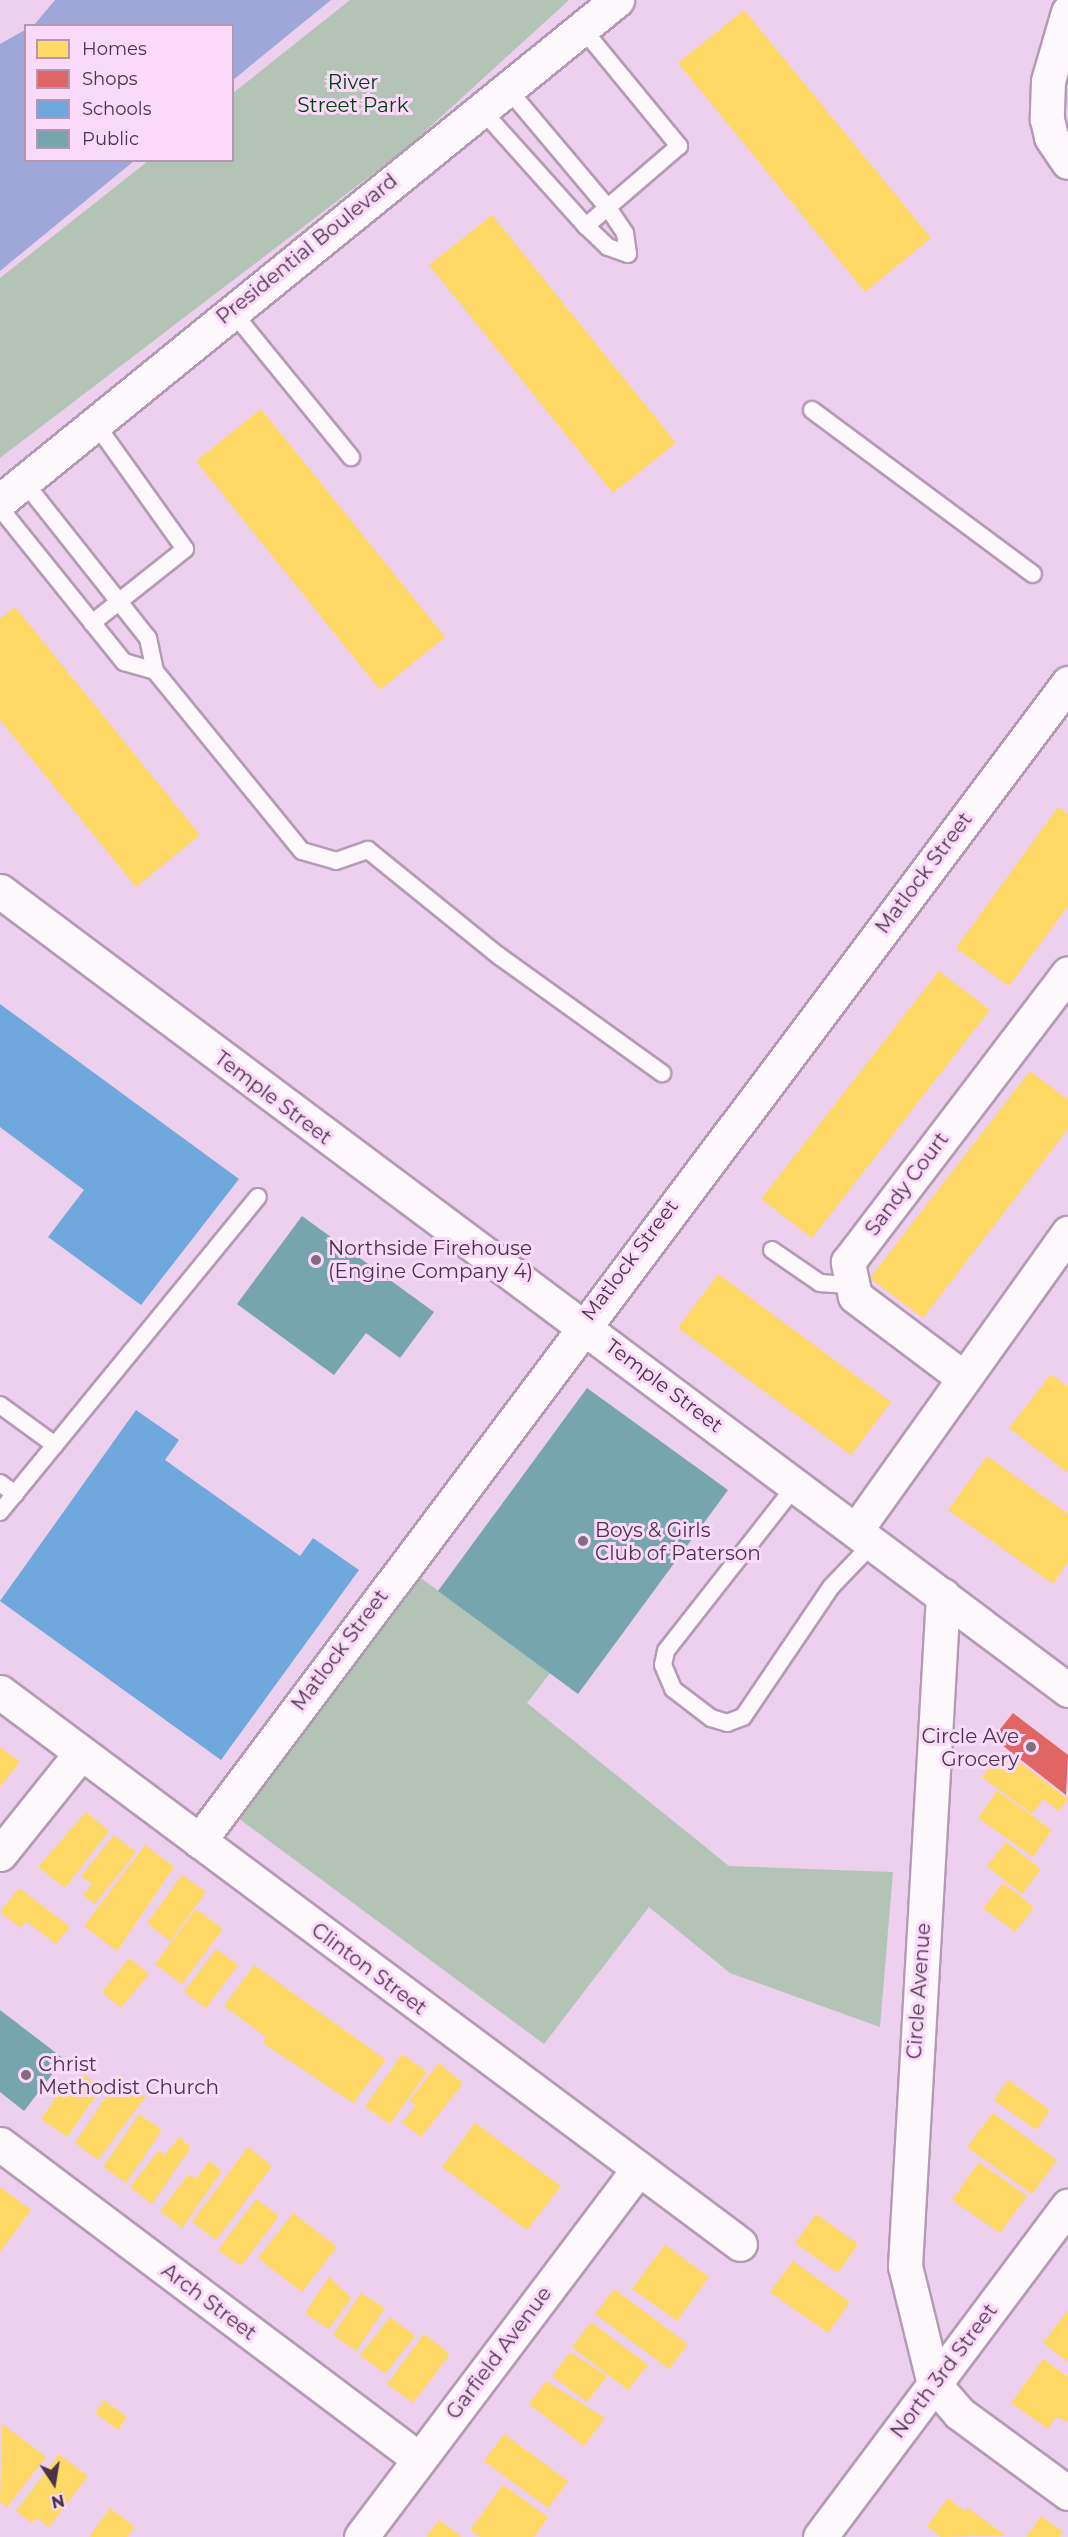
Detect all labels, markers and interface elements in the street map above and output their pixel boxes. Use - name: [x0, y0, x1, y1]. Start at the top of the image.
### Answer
- legend: [24, 24, 234, 162]
- text: Homes: [82, 38, 147, 60]
- text: Shops: [82, 68, 138, 90]
- park label: River Street Park: [297, 70, 409, 117]
- text: Schools: [82, 98, 151, 120]
- text: Public: [82, 128, 139, 150]
- street label: Presidential Boulevard: [212, 169, 402, 329]
- street label: Matlock Street: [871, 808, 977, 938]
- street label: Temple Street: [210, 1046, 336, 1150]
- street label: Sandy Court: [860, 1128, 954, 1240]
- street label: Matlock Street: [577, 1195, 683, 1325]
- place label: Northside Firehouse (Engine Company 4): [328, 1236, 533, 1283]
- marker: Northside Firehouse (Engine Company 4): [309, 1253, 323, 1267]
- street label: Temple Street: [601, 1334, 727, 1438]
- place label: Boys & Girls Club of Paterson: [595, 1518, 761, 1565]
- marker: Boys & Girls Club of Paterson: [576, 1534, 590, 1548]
- street label: Matlock Street: [287, 1585, 393, 1715]
- place label: Circle Ave Grocery: [921, 1724, 1019, 1771]
- marker: Circle Ave Grocery: [1024, 1740, 1038, 1754]
- street label: Clinton Street: [307, 1918, 431, 2020]
- street label: Circle Avenue: [902, 1922, 936, 2060]
- place label: Christ Methodist Church: [38, 2052, 219, 2099]
- marker: Christ Methodist Church: [19, 2068, 33, 2082]
- street label: Arch Street: [157, 2259, 261, 2345]
- street label: Garfield Avenue: [441, 2282, 557, 2424]
- street label: North 3rd Street: [886, 2299, 1002, 2443]
- north arrow: [24, 2453, 84, 2513]
- text: N: [50, 2490, 66, 2512]

